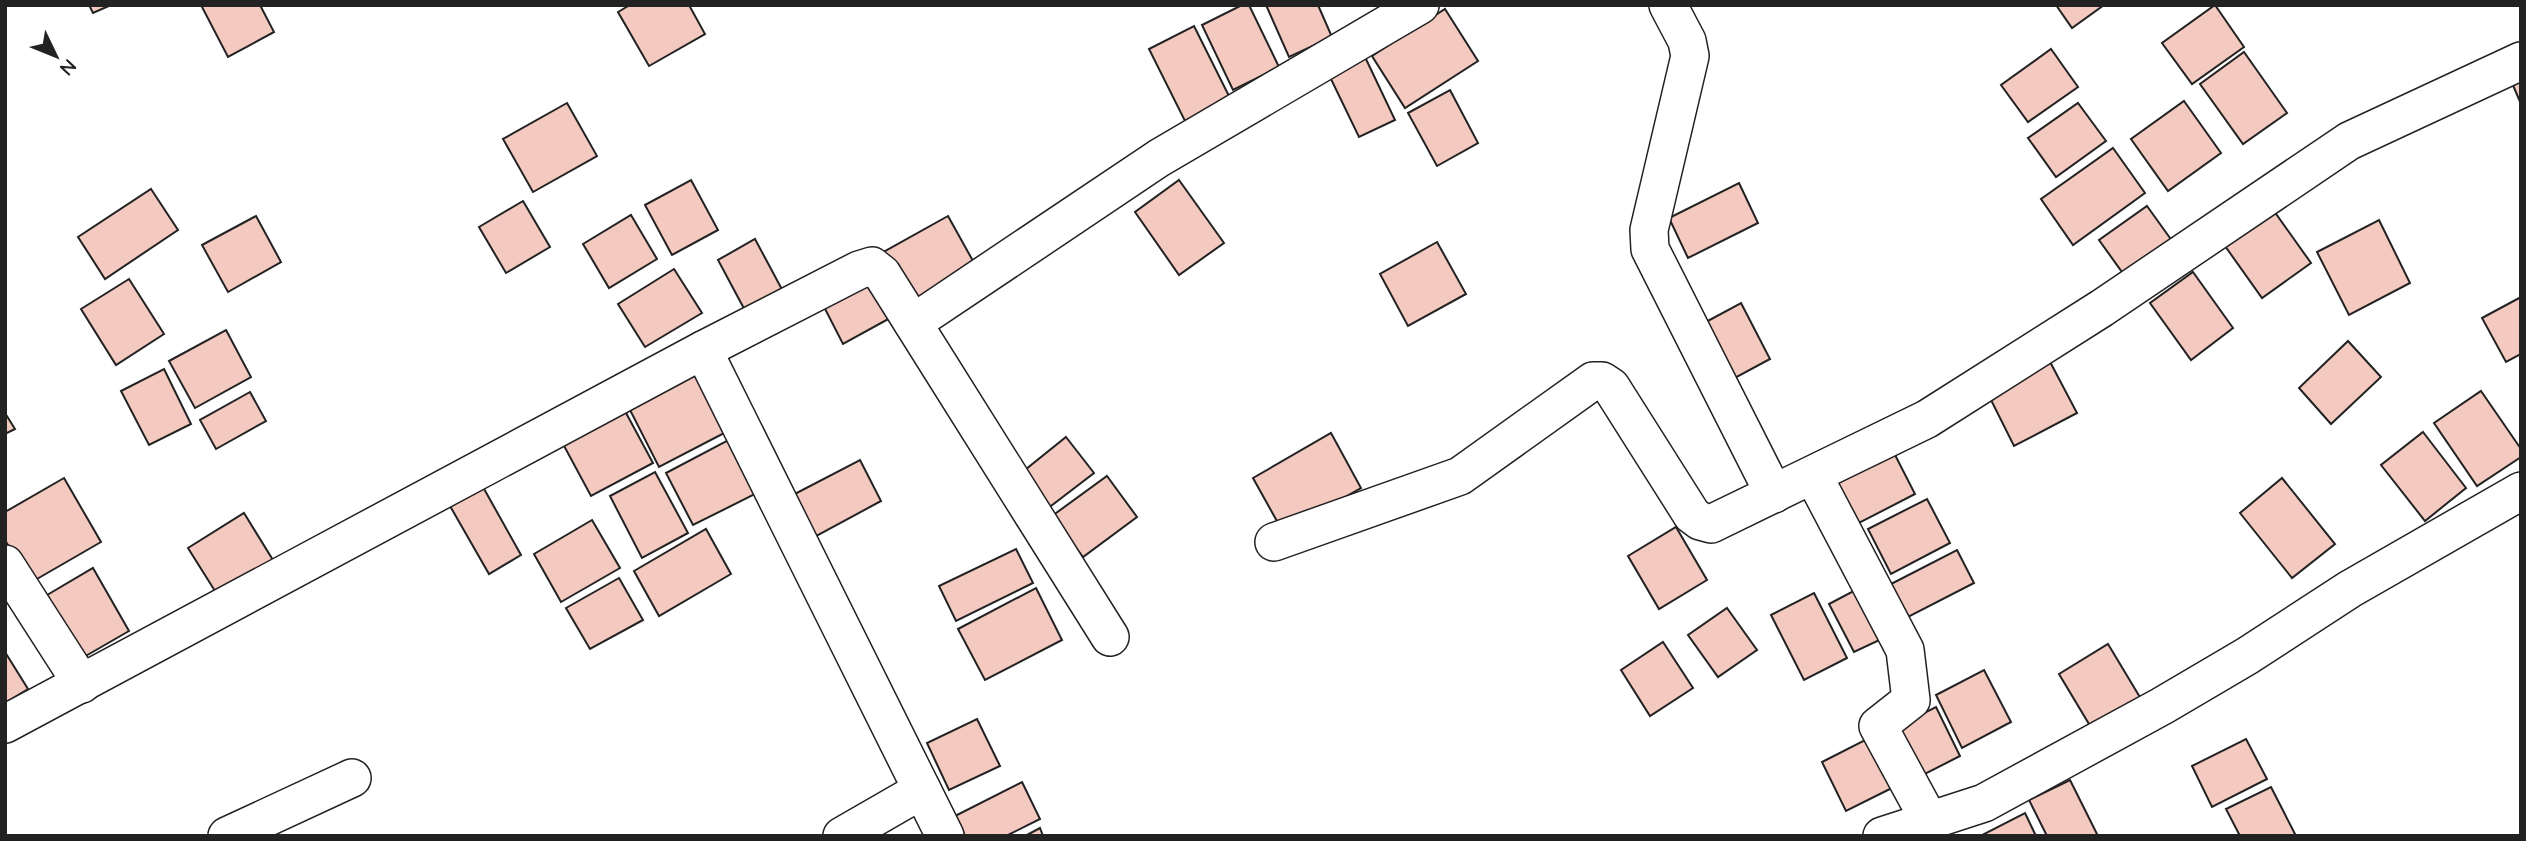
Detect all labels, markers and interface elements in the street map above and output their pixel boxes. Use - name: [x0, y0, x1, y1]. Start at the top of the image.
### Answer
- north arrow: [21, 21, 91, 91]
- text: N: [55, 54, 82, 81]

